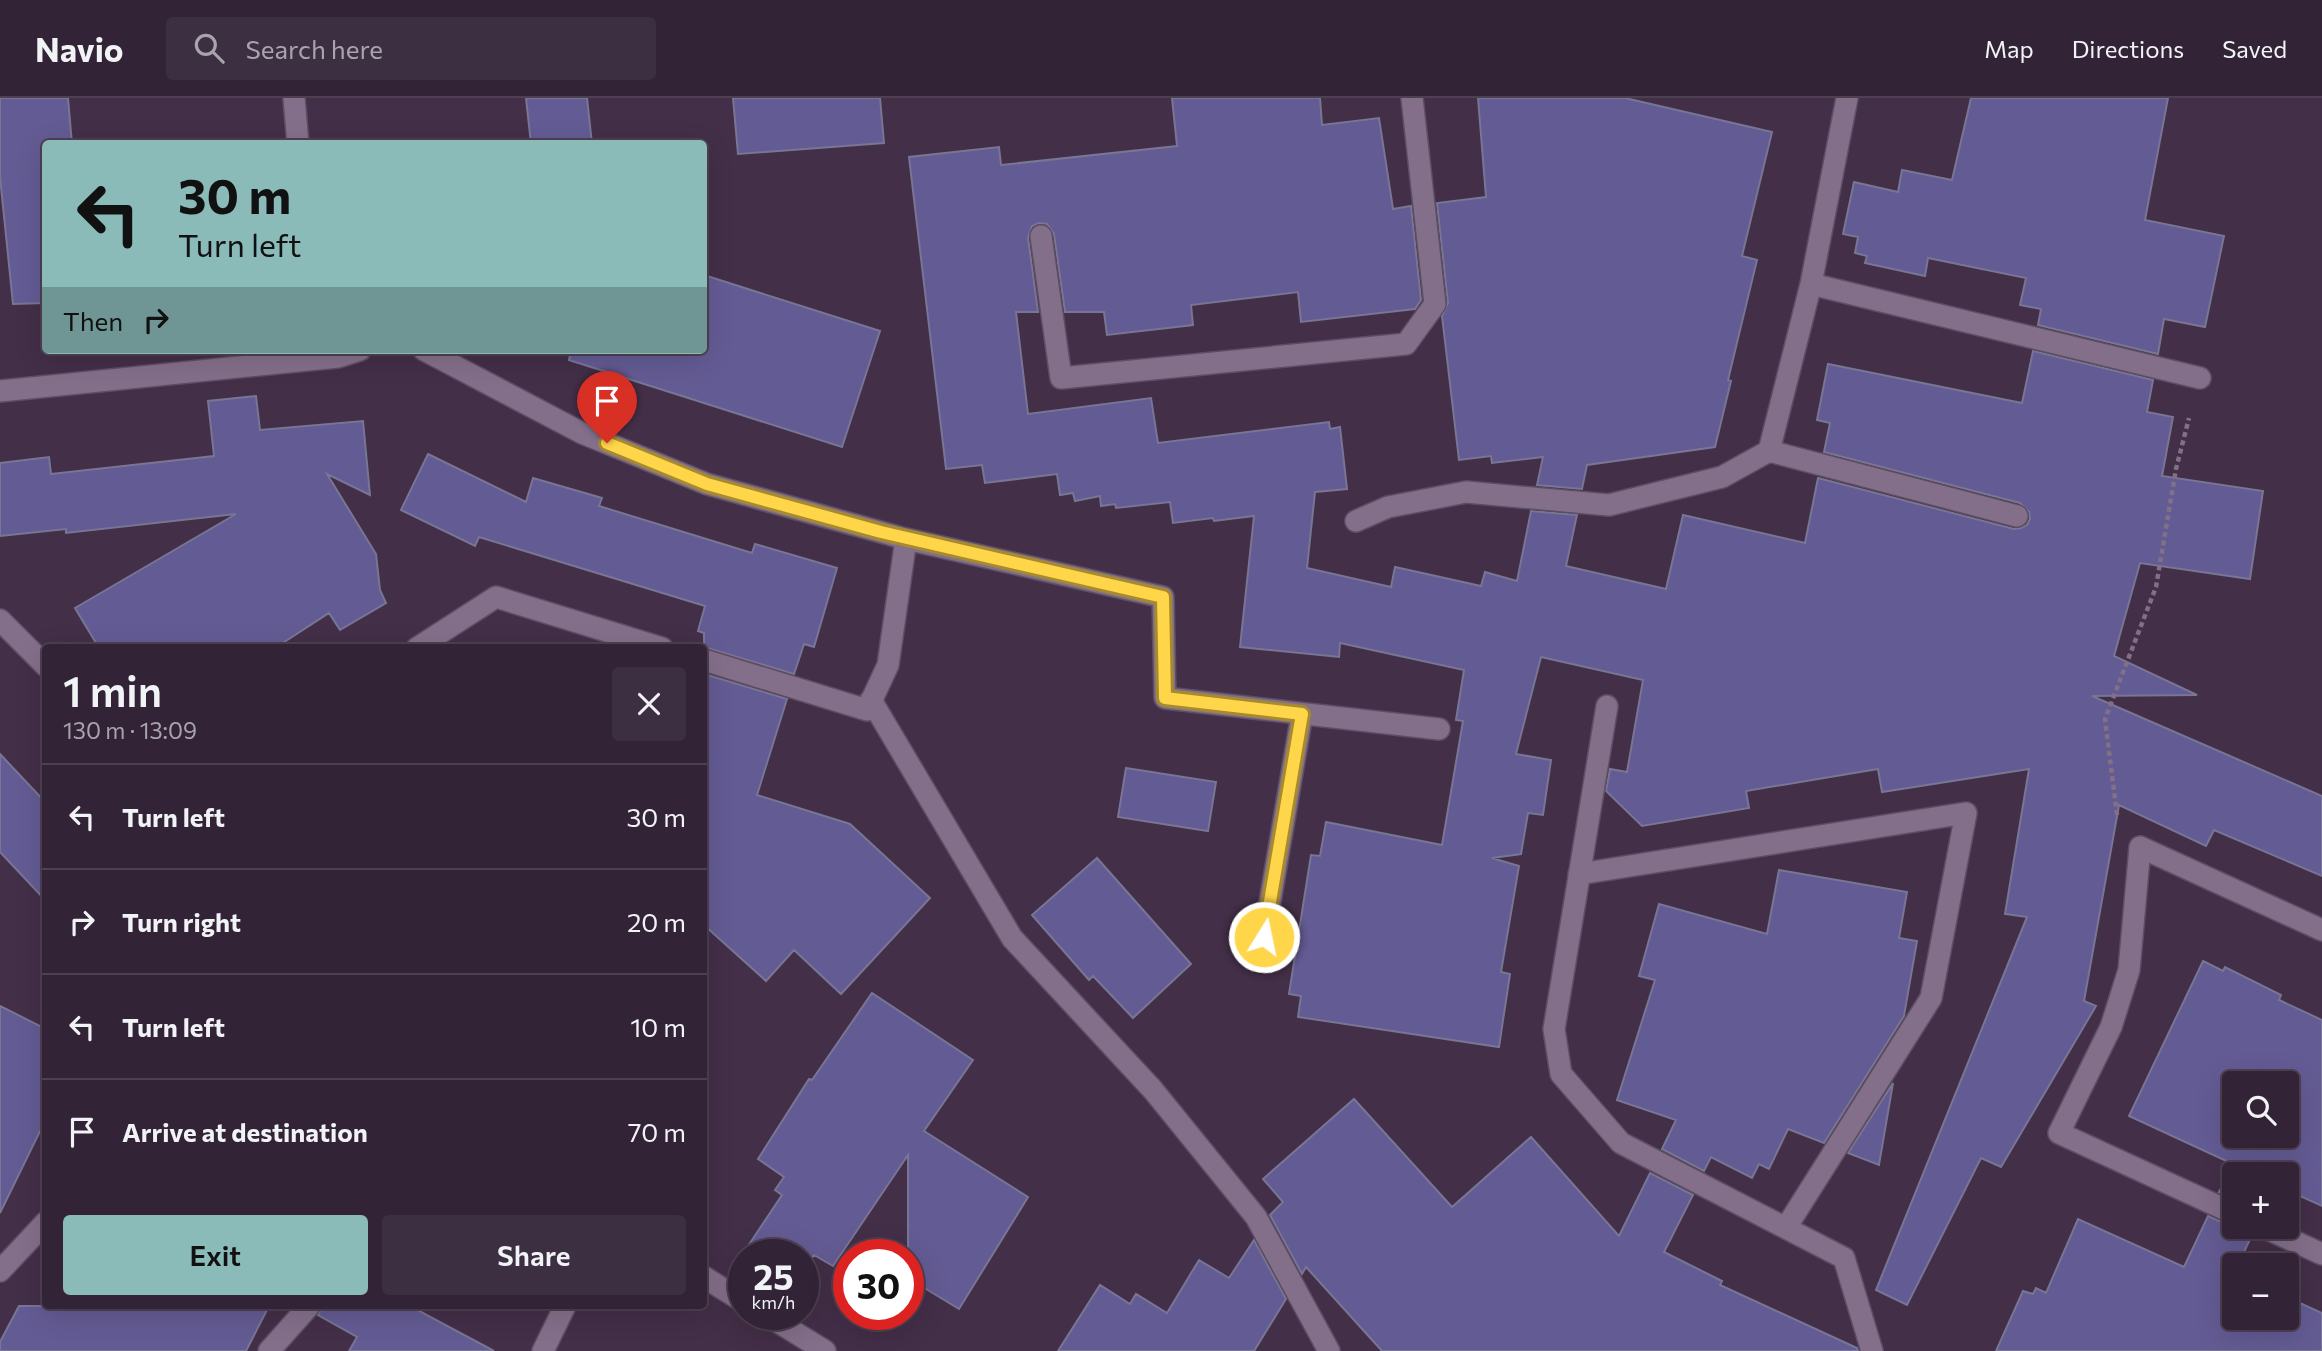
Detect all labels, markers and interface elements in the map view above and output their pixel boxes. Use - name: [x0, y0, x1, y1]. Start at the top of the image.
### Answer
- search box: [166, 17, 656, 80]
- text: Navio: [35, 28, 124, 69]
- icon: search: [190, 29, 228, 67]
- text: Search here: [246, 33, 383, 64]
- text: Map: [1984, 34, 2034, 63]
- text: Directions: [2072, 34, 2184, 63]
- text: Saved: [2222, 34, 2287, 63]
- text: 30 m: [178, 164, 291, 224]
- icon: left: [63, 168, 154, 259]
- text: Turn left: [178, 224, 302, 264]
- icon: right: [137, 301, 175, 339]
- text: Then: [63, 305, 123, 336]
- pin: [577, 371, 637, 443]
- icon: arrive: [588, 382, 626, 420]
- text: 1 min: [63, 664, 162, 716]
- button: close: [612, 667, 686, 741]
- text: 130 m · 13:09: [63, 716, 197, 744]
- icon: left: [63, 798, 101, 836]
- text: Turn left: [122, 801, 225, 832]
- text: 30 m: [627, 801, 686, 832]
- position arrow: [1227, 900, 1301, 974]
- icon: right: [63, 903, 101, 941]
- text: Turn right: [122, 906, 241, 937]
- text: 20 m: [627, 906, 686, 937]
- icon: left: [63, 1008, 101, 1046]
- text: Turn left: [122, 1011, 225, 1042]
- text: 10 m: [630, 1011, 686, 1042]
- map controls: [2222, 1071, 2299, 1330]
- button: search: [2222, 1071, 2299, 1148]
- icon: arrive: [63, 1113, 101, 1151]
- text: Arrive at destination: [122, 1116, 368, 1147]
- text: 70 m: [628, 1116, 686, 1147]
- button: +: [2222, 1162, 2299, 1239]
- button: Exit: [63, 1215, 368, 1295]
- button: Share: [382, 1215, 686, 1295]
- speed limit sign: 30: [833, 1239, 924, 1330]
- button: −: [2222, 1253, 2299, 1330]
- text: 25: [753, 1254, 794, 1297]
- text: km/h: [752, 1291, 795, 1313]

